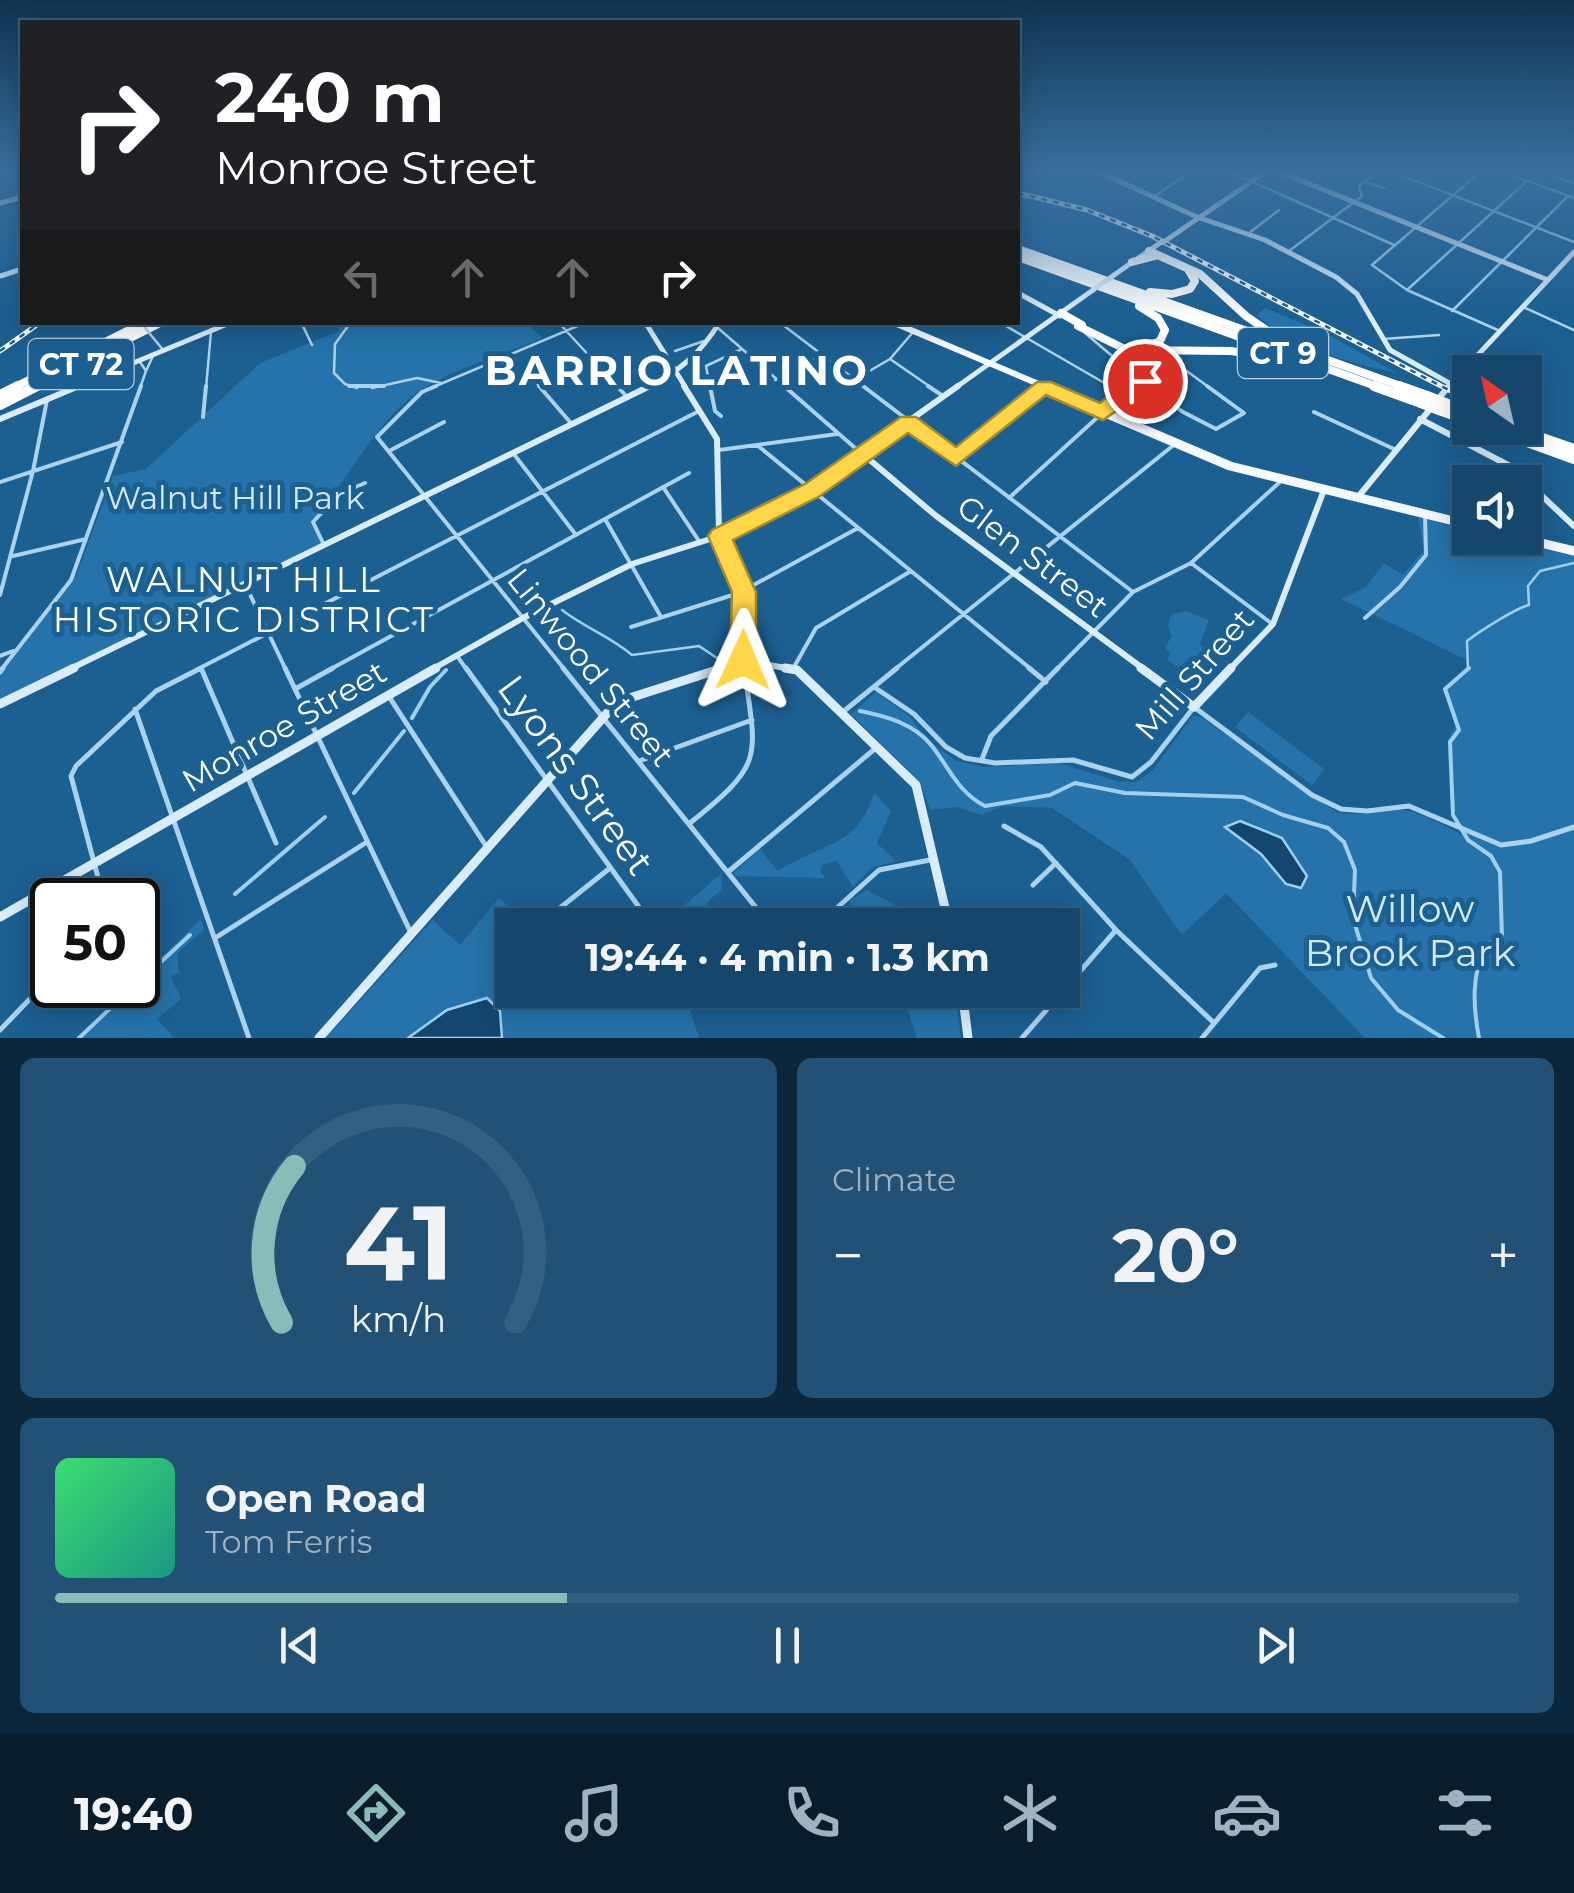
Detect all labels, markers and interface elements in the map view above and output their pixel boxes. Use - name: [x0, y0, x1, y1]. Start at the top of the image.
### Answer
- text: 240 m: [215, 54, 445, 140]
- icon: right: [50, 60, 180, 190]
- text: Monroe Street: [215, 140, 537, 195]
- icon: left: [335, 250, 390, 305]
- icon: ahead: [440, 250, 495, 305]
- icon: ahead: [545, 250, 600, 305]
- icon: right: [650, 250, 705, 305]
- road number: CT 9: [1238, 328, 1328, 378]
- road number: CT 72: [28, 339, 134, 389]
- pin: [1103, 339, 1188, 424]
- district label: BARRIO LATINO: [484, 344, 870, 396]
- icon: arrive: [1118, 354, 1173, 409]
- north arrow: [1452, 355, 1542, 445]
- map controls: [1452, 355, 1542, 555]
- button: sound: [1452, 465, 1542, 555]
- park label: Walnut Hill Park: [105, 478, 365, 517]
- street label: Glen Street: [950, 486, 1116, 626]
- district label: WALNUT HILL HISTORIC DISTRICT: [53, 558, 435, 641]
- street label: Linwood Street: [499, 560, 683, 774]
- street label: Mill Street: [1126, 600, 1262, 748]
- position arrow: [691, 608, 795, 712]
- street label: Monroe Street: [175, 652, 393, 800]
- street label: Lyons Street: [488, 666, 664, 884]
- speed limit sign: 50: [30, 878, 160, 1008]
- park label: Willow Brook Park: [1305, 885, 1516, 976]
- text: 19:44 · 4 min · 1.3 km: [585, 934, 990, 981]
- text: Climate: [832, 1160, 956, 1199]
- text: 41: [344, 1179, 453, 1306]
- text: 20°: [1112, 1209, 1239, 1301]
- text: −: [832, 1222, 864, 1289]
- text: +: [1487, 1222, 1519, 1289]
- text: km/h: [351, 1297, 446, 1341]
- text: Open Road: [205, 1475, 427, 1522]
- text: Tom Ferris: [205, 1522, 372, 1561]
- icon: previous: [272, 1618, 327, 1673]
- icon: pause: [760, 1618, 815, 1673]
- icon: next: [1248, 1618, 1303, 1673]
- icon: directions: [341, 1778, 411, 1848]
- icon: music: [559, 1778, 629, 1848]
- icon: phone: [777, 1778, 847, 1848]
- icon: climate: [995, 1778, 1065, 1848]
- icon: car: [1212, 1778, 1282, 1848]
- icon: filters: [1430, 1778, 1500, 1848]
- text: 19:40: [74, 1786, 194, 1841]

